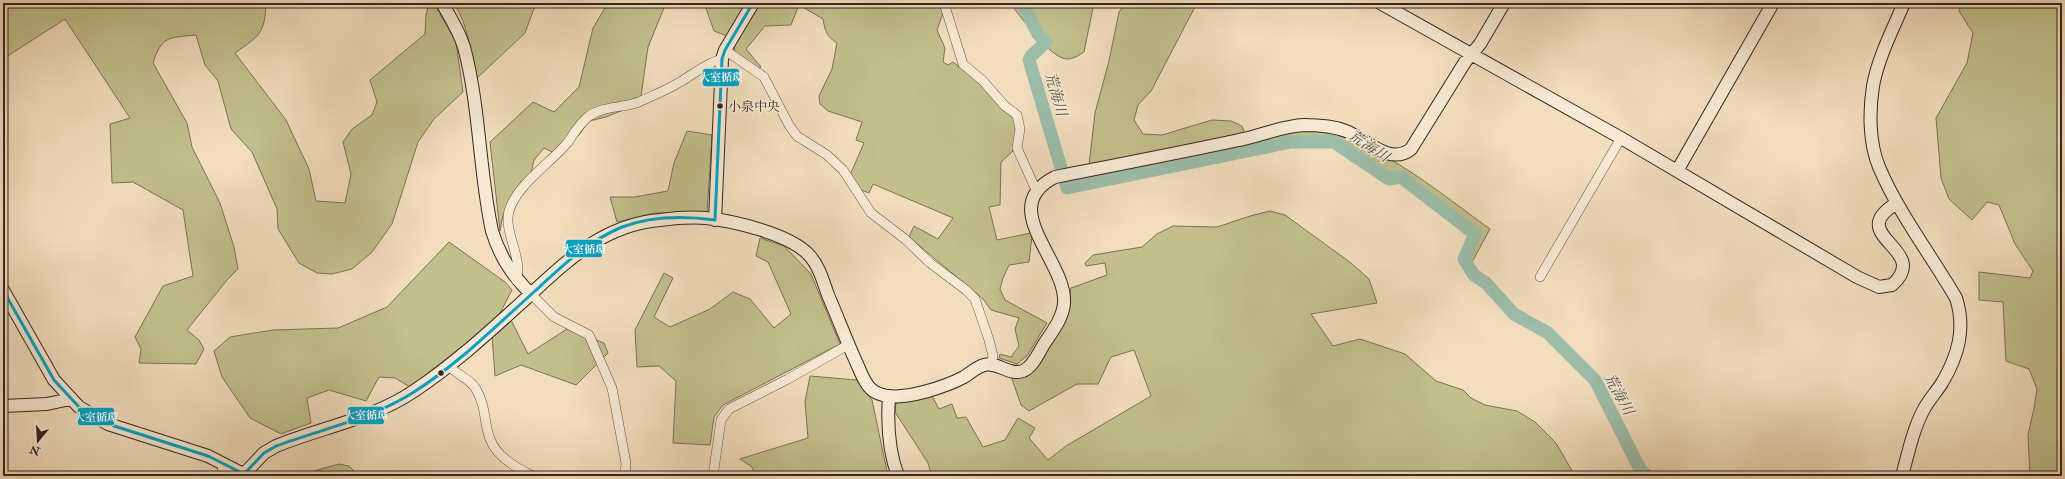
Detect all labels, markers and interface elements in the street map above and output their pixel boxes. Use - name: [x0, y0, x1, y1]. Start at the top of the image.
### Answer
- line badge: 大室循環: [702, 68, 740, 87]
- water label: 荒海川: [1040, 70, 1071, 120]
- text: 大室循環: [699, 71, 743, 84]
- place label: 小泉中央: [728, 99, 780, 115]
- marker: 小泉中央: [715, 101, 725, 111]
- water label: 荒海川: [1345, 126, 1394, 168]
- line badge: 大室循環: [565, 239, 603, 258]
- text: 大室循環: [562, 243, 606, 256]
- unlabelled marker: [436, 368, 446, 378]
- water label: 荒海川: [1599, 370, 1639, 420]
- line badge: 大室循環: [347, 406, 385, 425]
- line badge: 大室循環: [77, 407, 115, 426]
- text: 大室循環: [344, 409, 388, 422]
- text: 大室循環: [74, 411, 118, 424]
- north arrow: [18, 421, 58, 461]
- text: N: [27, 442, 43, 458]

